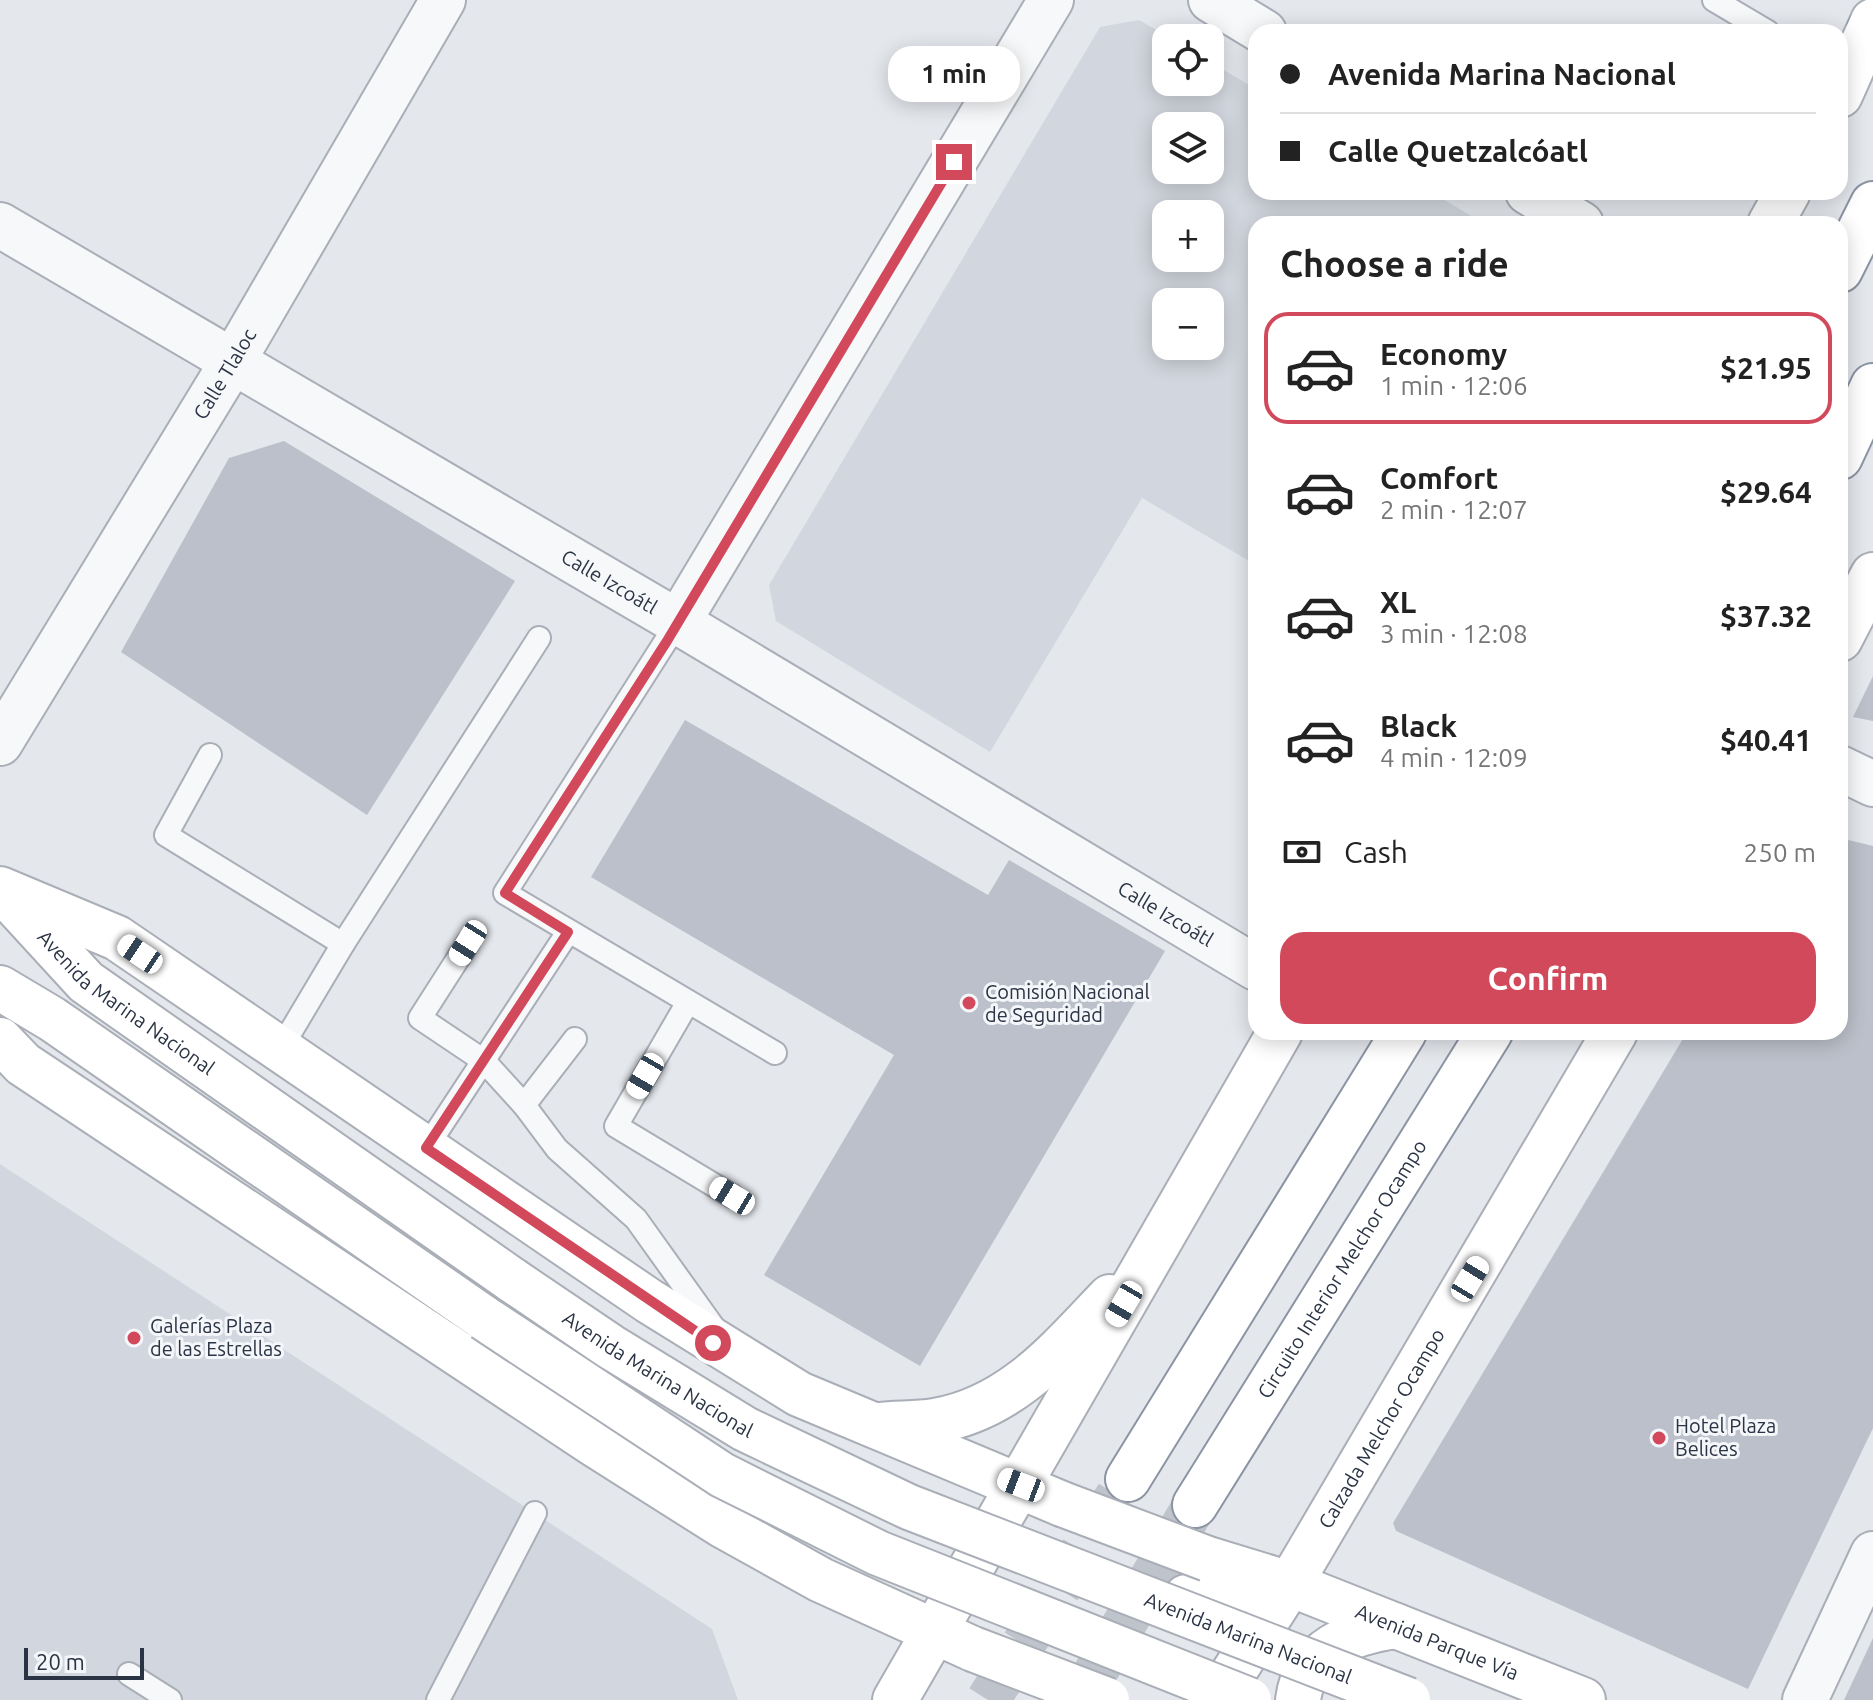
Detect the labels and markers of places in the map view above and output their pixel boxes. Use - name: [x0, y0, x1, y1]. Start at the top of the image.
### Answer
- place label: Comisión Nacional de Seguridad: [985, 980, 1150, 1026]
- marker: Comisión Nacional de Seguridad: [960, 994, 978, 1012]
- place label: Galerías Plaza de las Estrellas: [150, 1314, 282, 1360]
- marker: Galerías Plaza de las Estrellas: [125, 1329, 143, 1347]
- place label: Hotel Plaza Belices: [1675, 1414, 1776, 1460]
- marker: Hotel Plaza Belices: [1650, 1429, 1668, 1447]

